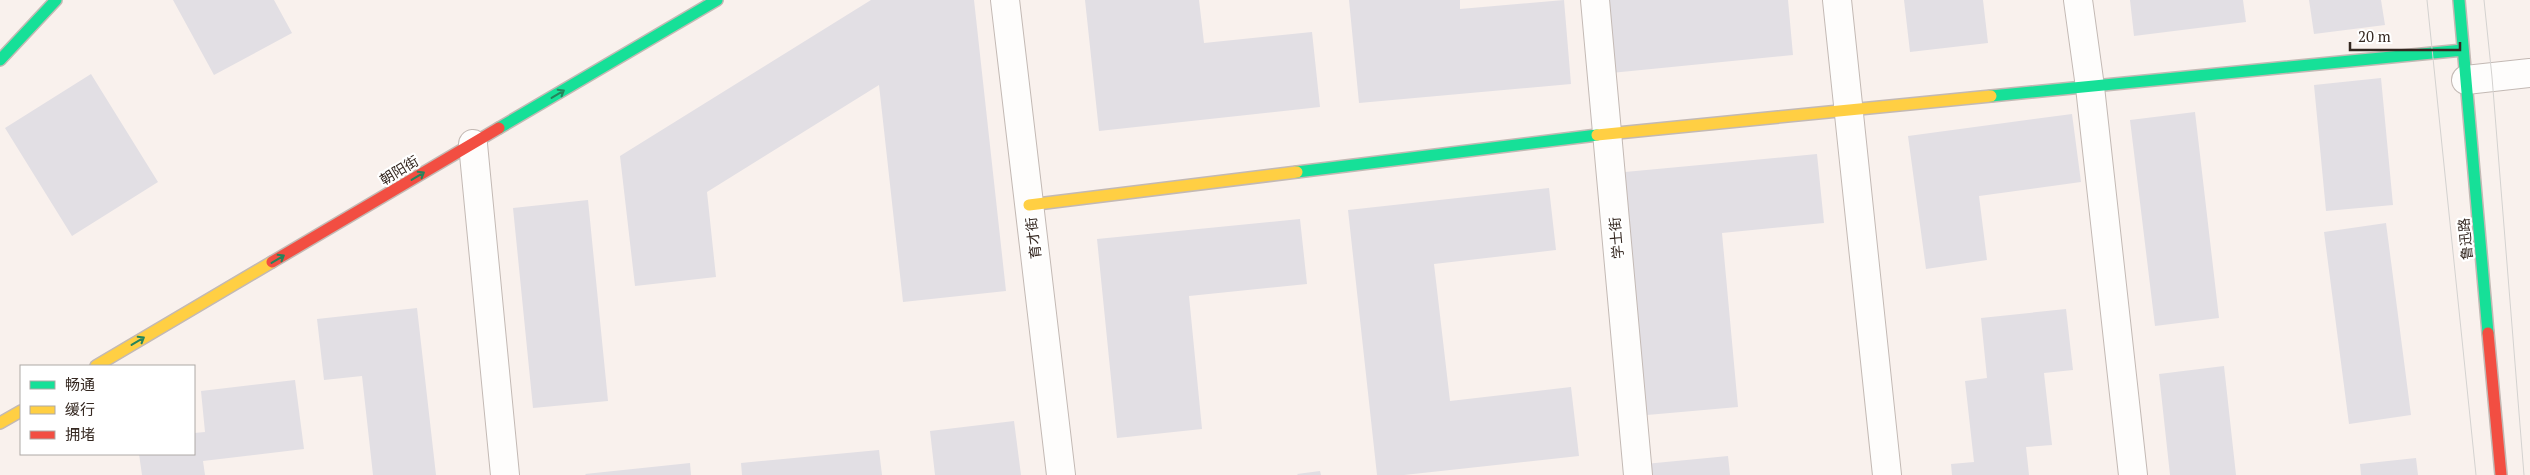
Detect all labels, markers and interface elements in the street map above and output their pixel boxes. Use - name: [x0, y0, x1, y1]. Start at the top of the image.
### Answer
- scale bar: [2350, 20, 2460, 52]
- text: 20 m: [2358, 26, 2391, 46]
- one-way arrow: [551, 88, 565, 98]
- street label: 朝阳街: [376, 151, 422, 189]
- one-way arrow: [411, 171, 425, 181]
- street label: 育才街: [1021, 216, 1045, 260]
- street label: 学士街: [1605, 216, 1627, 260]
- street label: 鲁迅路: [2454, 217, 2476, 261]
- one-way arrow: [271, 253, 285, 263]
- one-way arrow: [131, 336, 145, 346]
- legend: [20, 365, 195, 455]
- text: 畅通: [65, 374, 95, 394]
- text: 缓行: [65, 399, 95, 419]
- text: 拥堵: [65, 424, 95, 444]

